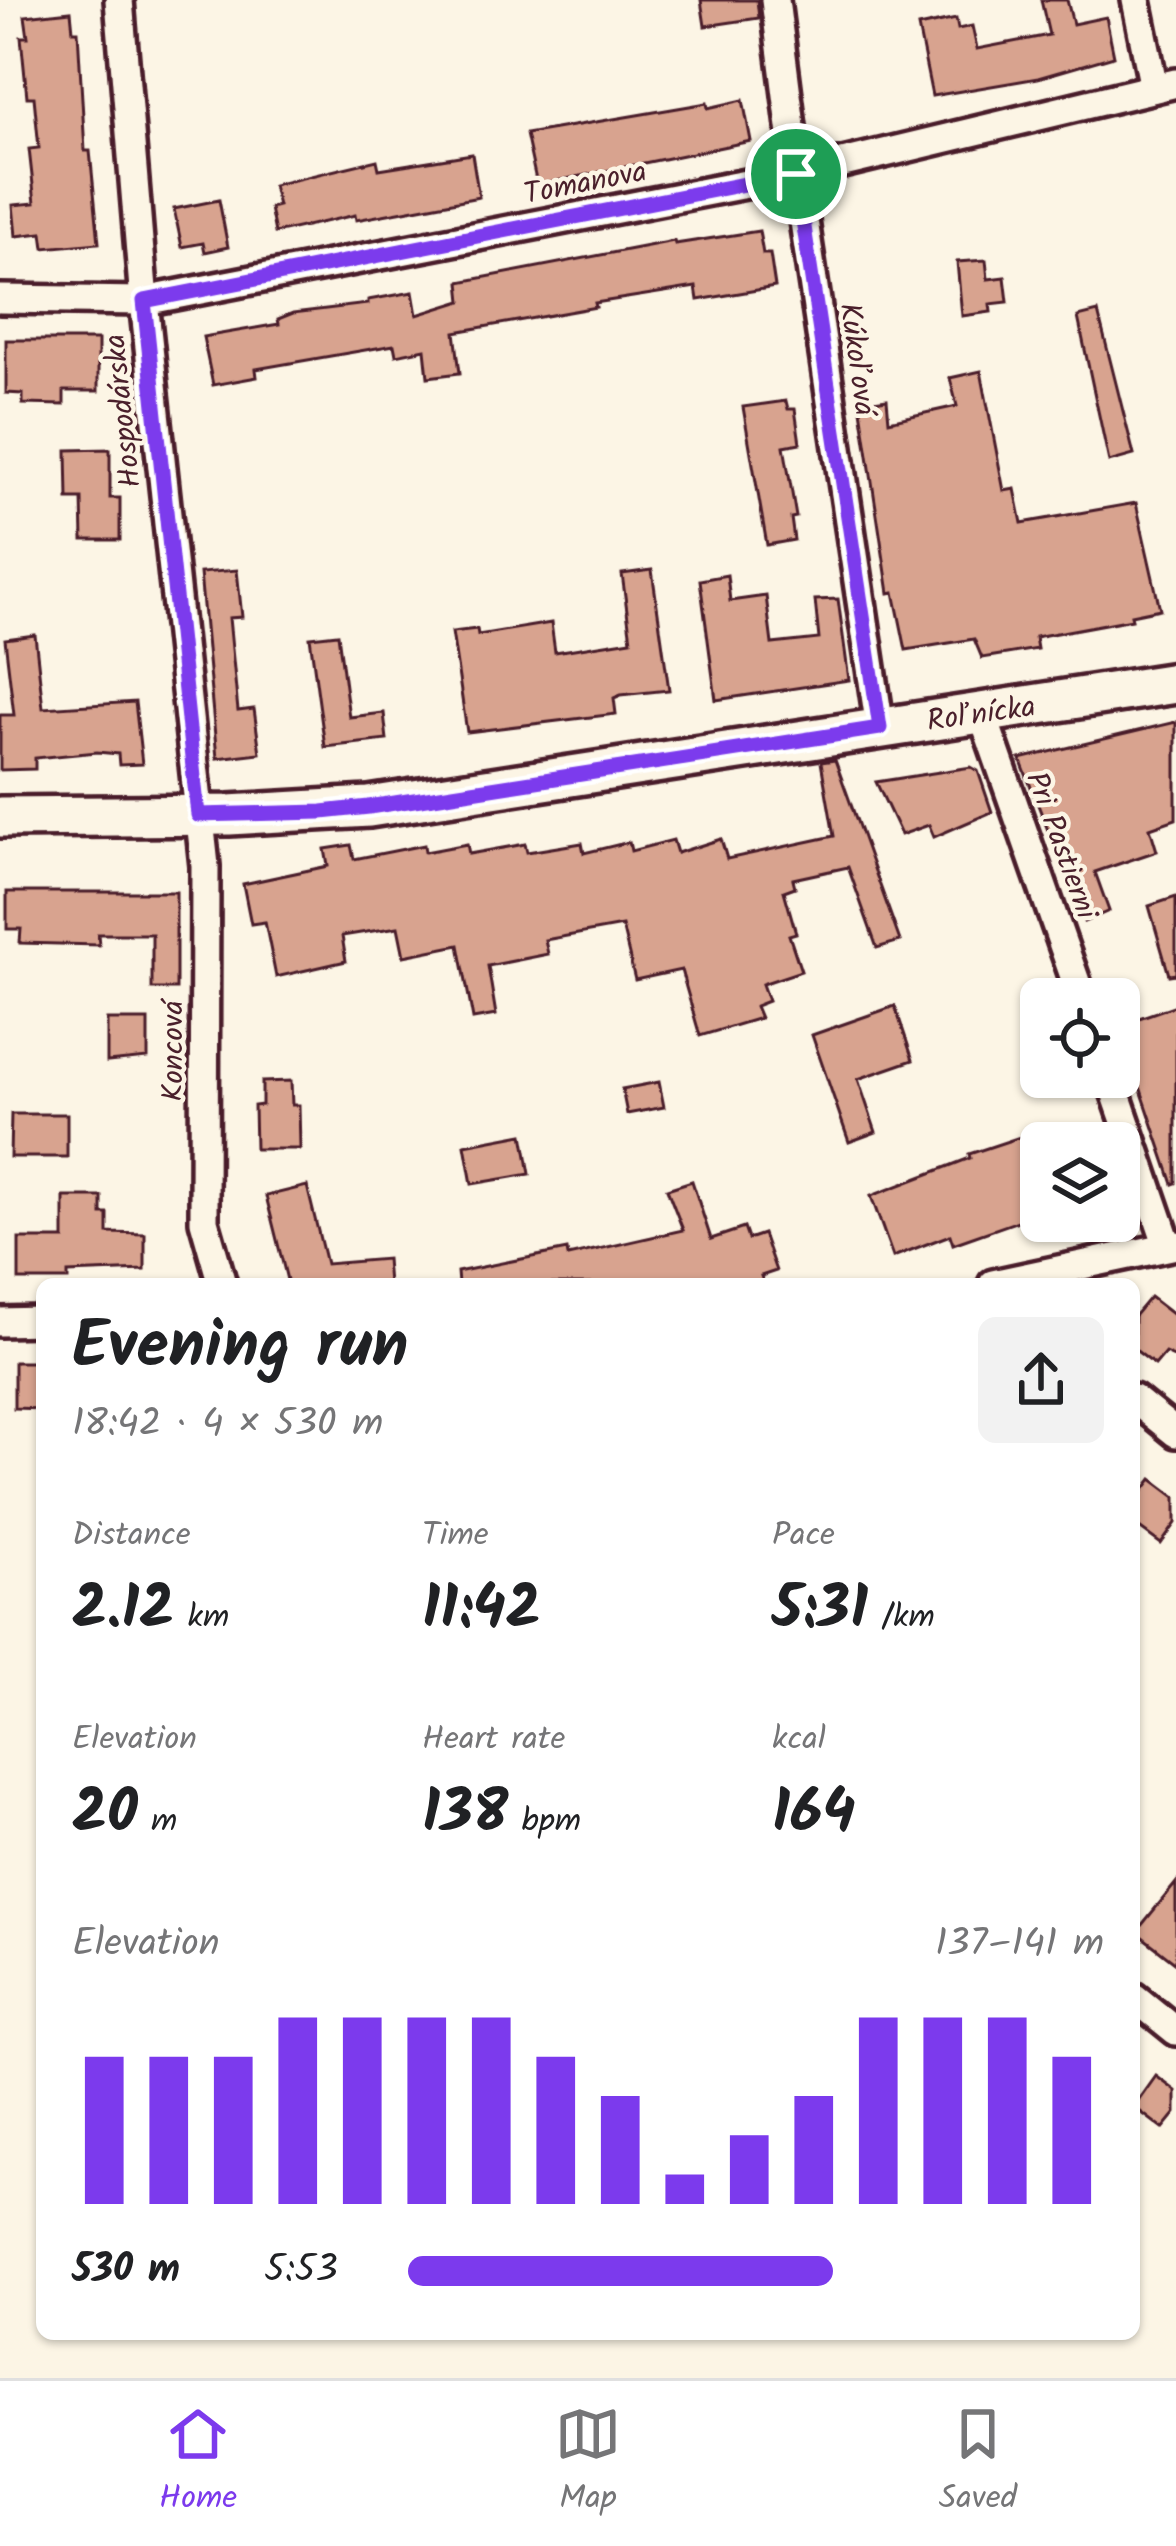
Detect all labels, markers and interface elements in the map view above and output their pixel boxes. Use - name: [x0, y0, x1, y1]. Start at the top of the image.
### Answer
- pin: [745, 123, 847, 225]
- icon: arrive: [763, 141, 829, 207]
- street label: Tomanova: [520, 149, 651, 219]
- street label: Kúkoľová: [824, 300, 888, 422]
- street label: Hospodárska: [92, 332, 156, 490]
- street label: Roľnícka: [924, 684, 1039, 746]
- street label: Pri Pastierni: [1011, 765, 1110, 928]
- map controls: [1020, 978, 1140, 1242]
- button: locate: [1020, 978, 1140, 1098]
- street label: Koncová: [150, 998, 198, 1102]
- button: layers: [1020, 1122, 1140, 1242]
- text: Evening run: [72, 1296, 408, 1401]
- button: share: [978, 1317, 1104, 1443]
- text: 18:42 · 4 × 530 m: [72, 1394, 383, 1456]
- text: Distance: [72, 1510, 191, 1563]
- text: Time: [422, 1510, 489, 1563]
- text: Pace: [772, 1510, 835, 1563]
- text: 2.12: [72, 1563, 174, 1659]
- text: 11:42: [422, 1563, 541, 1659]
- text: 5:31: [772, 1563, 868, 1659]
- text: km: [174, 1592, 229, 1645]
- text: /km: [868, 1592, 935, 1645]
- text: Elevation: [72, 1714, 197, 1767]
- text: Heart rate: [422, 1714, 565, 1767]
- text: kcal: [772, 1714, 826, 1767]
- text: 20: [72, 1767, 138, 1863]
- text: 138: [422, 1767, 508, 1863]
- text: 164: [772, 1767, 855, 1863]
- text: m: [138, 1796, 177, 1849]
- text: bpm: [508, 1796, 581, 1849]
- text: Elevation: [72, 1914, 220, 1976]
- text: 137–141 m: [935, 1914, 1104, 1976]
- text: 530 m: [72, 2240, 180, 2302]
- text: 5:53: [264, 2240, 338, 2302]
- tab: Home: [159, 2401, 237, 2526]
- tab: Map: [555, 2401, 621, 2526]
- tab: Saved: [939, 2401, 1017, 2526]

